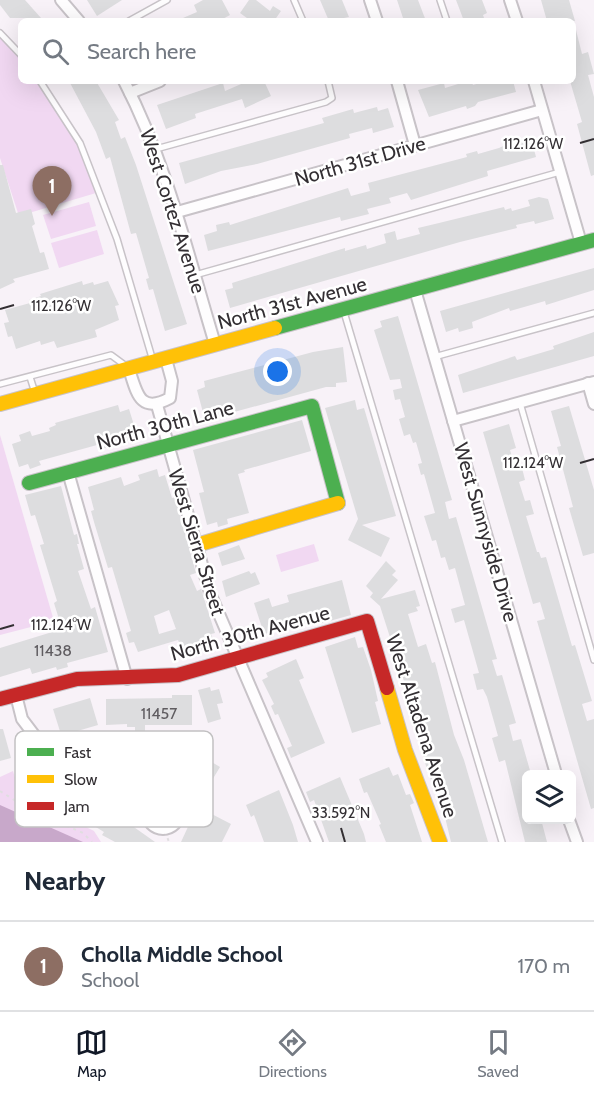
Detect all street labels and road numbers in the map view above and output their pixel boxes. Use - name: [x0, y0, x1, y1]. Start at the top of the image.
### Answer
- street label: West Cortez Avenue: [135, 126, 211, 296]
- street label: North 31st Drive: [292, 131, 428, 191]
- street label: North 31st Avenue: [215, 272, 369, 334]
- street label: North 30th Lane: [94, 395, 236, 455]
- street label: West Sunnyside Drive: [449, 440, 523, 624]
- street label: West Sierra Street: [163, 466, 231, 618]
- street label: North 30th Avenue: [168, 600, 332, 666]
- street label: West Altadena Avenue: [381, 631, 463, 821]

